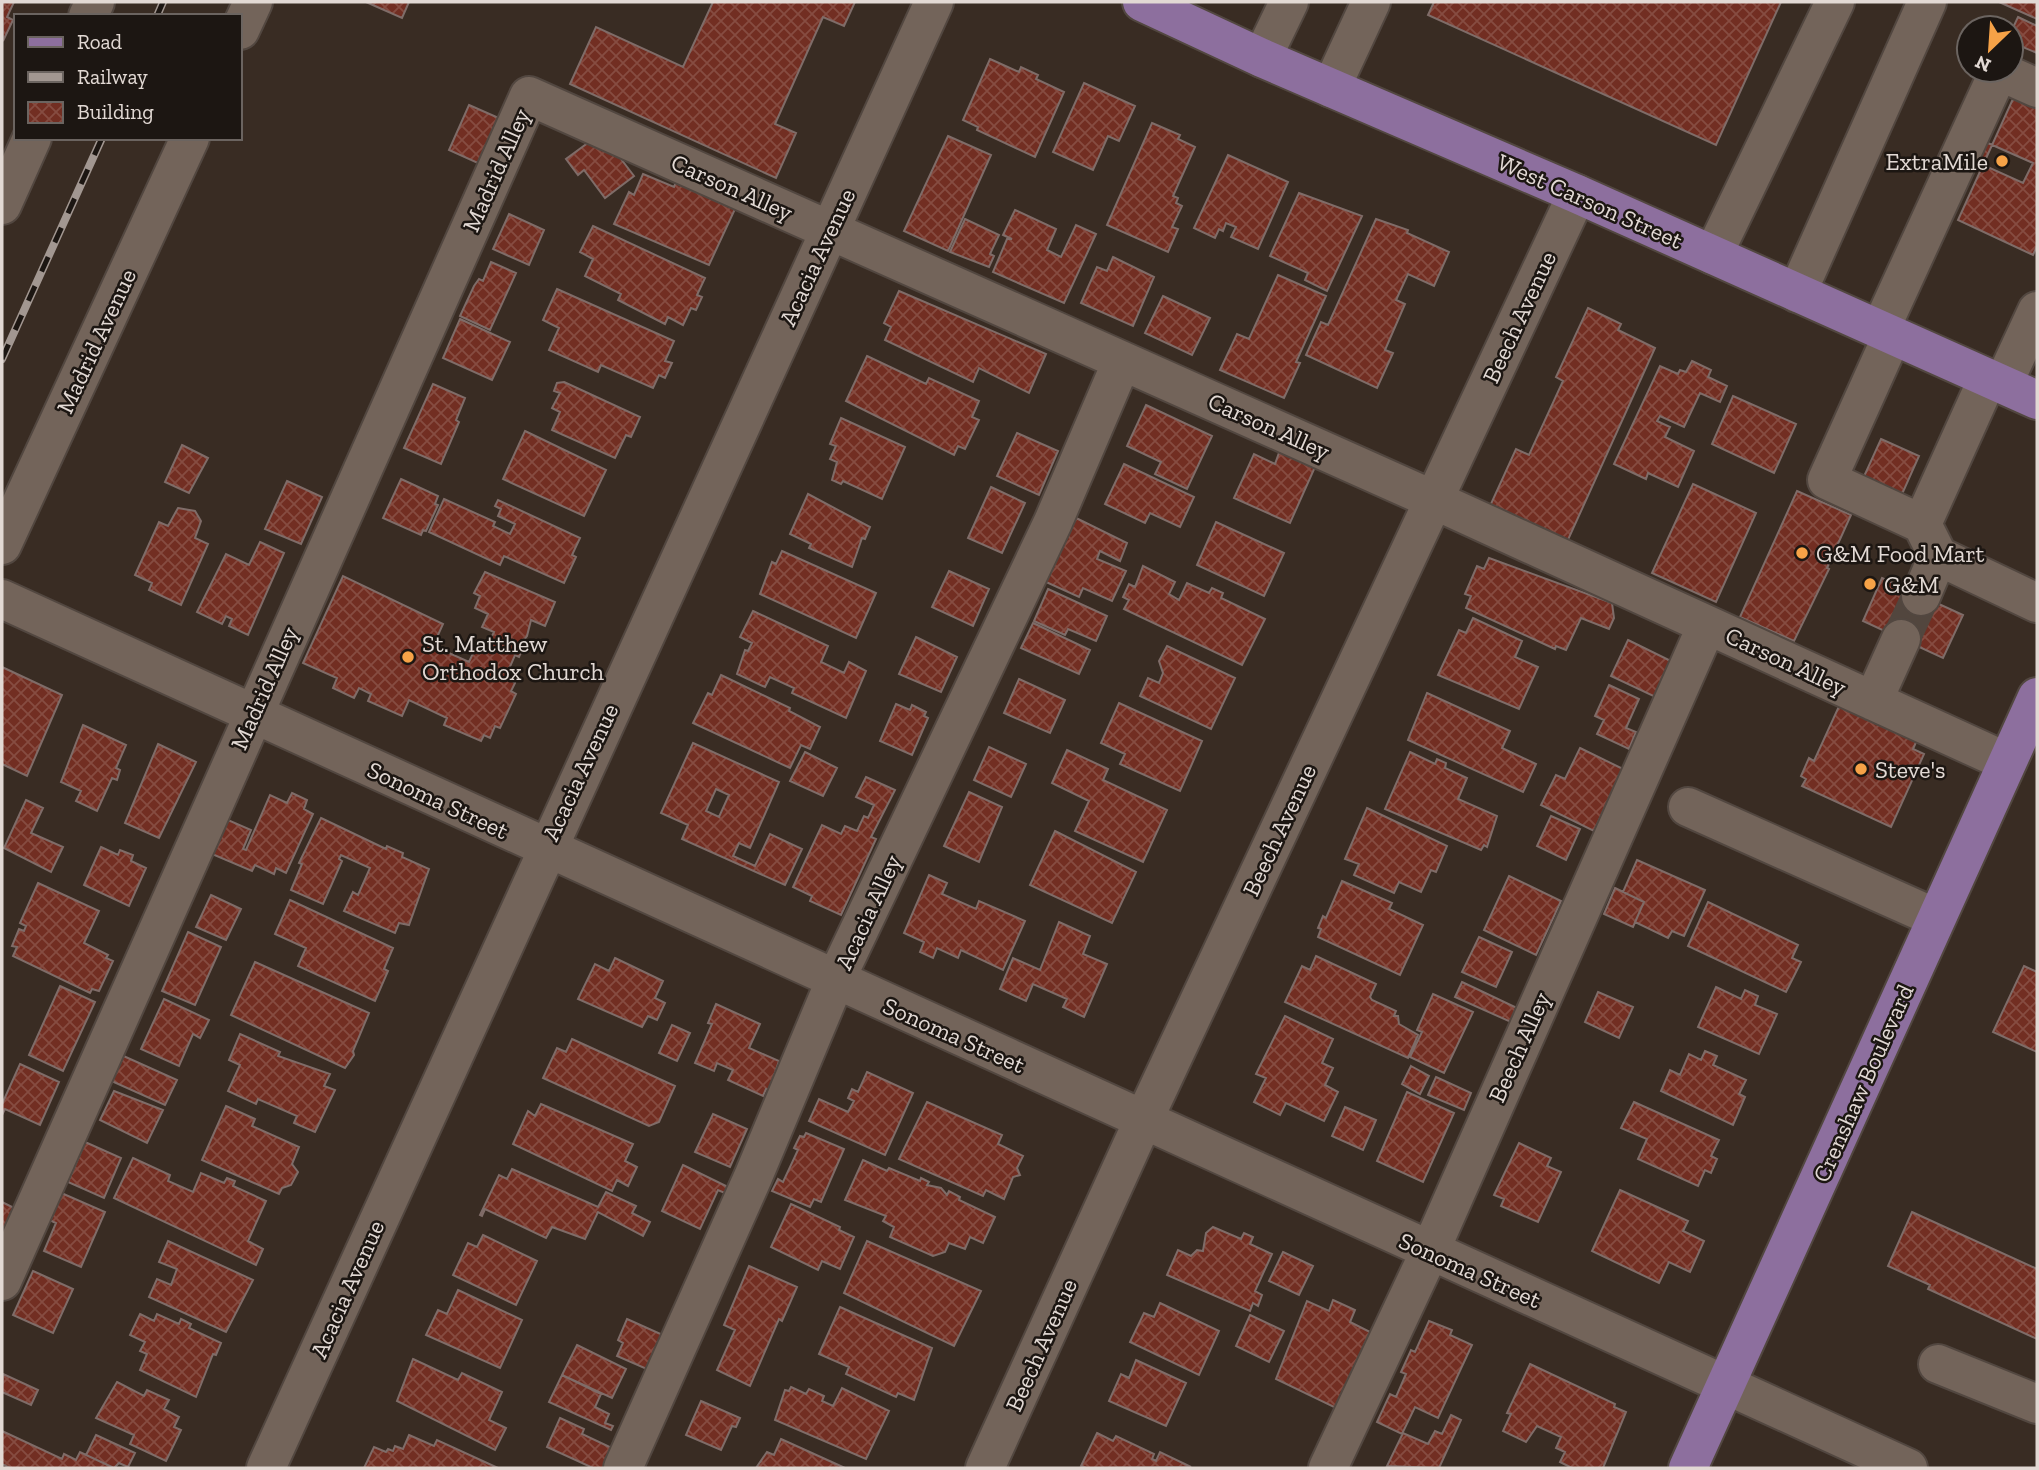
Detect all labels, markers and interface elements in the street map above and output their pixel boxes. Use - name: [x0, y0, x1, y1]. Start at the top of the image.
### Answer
- legend: [14, 14, 242, 140]
- north arrow: [1955, 14, 2025, 84]
- text: Road: [77, 29, 123, 54]
- text: N: [1972, 50, 1994, 77]
- text: Railway: [77, 64, 148, 89]
- text: Building: [77, 99, 154, 124]
- street label: Madrid Alley: [456, 103, 536, 236]
- street label: Carson Alley: [667, 147, 798, 227]
- street label: West Carson Street: [1493, 147, 1687, 255]
- place label: ExtraMile: [1885, 147, 1988, 176]
- marker: ExtraMile: [1994, 153, 2010, 169]
- street label: Acacia Avenue: [773, 184, 861, 330]
- street label: Beech Avenue: [1476, 246, 1562, 388]
- street label: Madrid Avenue: [50, 264, 142, 418]
- street label: Carson Alley: [1204, 386, 1335, 466]
- place label: G&M Food Mart: [1816, 539, 1984, 568]
- marker: G&M Food Mart: [1794, 545, 1810, 561]
- place label: G&M: [1884, 570, 1939, 599]
- marker: G&M: [1862, 576, 1878, 592]
- street label: Carson Alley: [1721, 620, 1852, 702]
- street label: Madrid Alley: [224, 621, 304, 754]
- place label: St. Matthew Orthodox Church: [422, 629, 605, 686]
- marker: St. Matthew Orthodox Church: [400, 649, 416, 665]
- street label: Acacia Avenue: [536, 699, 624, 845]
- street label: Sonoma Street: [363, 755, 513, 845]
- place label: Steve's: [1875, 755, 1946, 784]
- street label: Beech Avenue: [1236, 759, 1322, 901]
- marker: Steve's: [1853, 761, 1869, 777]
- street label: Acacia Alley: [829, 849, 908, 974]
- street label: Crenshaw Boulevard: [1806, 980, 1920, 1186]
- street label: Beech Alley: [1482, 987, 1556, 1107]
- street label: Sonoma Street: [879, 991, 1029, 1079]
- street label: Acacia Avenue: [304, 1215, 390, 1363]
- street label: Sonoma Street: [1395, 1226, 1545, 1314]
- street label: Beech Avenue: [999, 1274, 1083, 1416]

